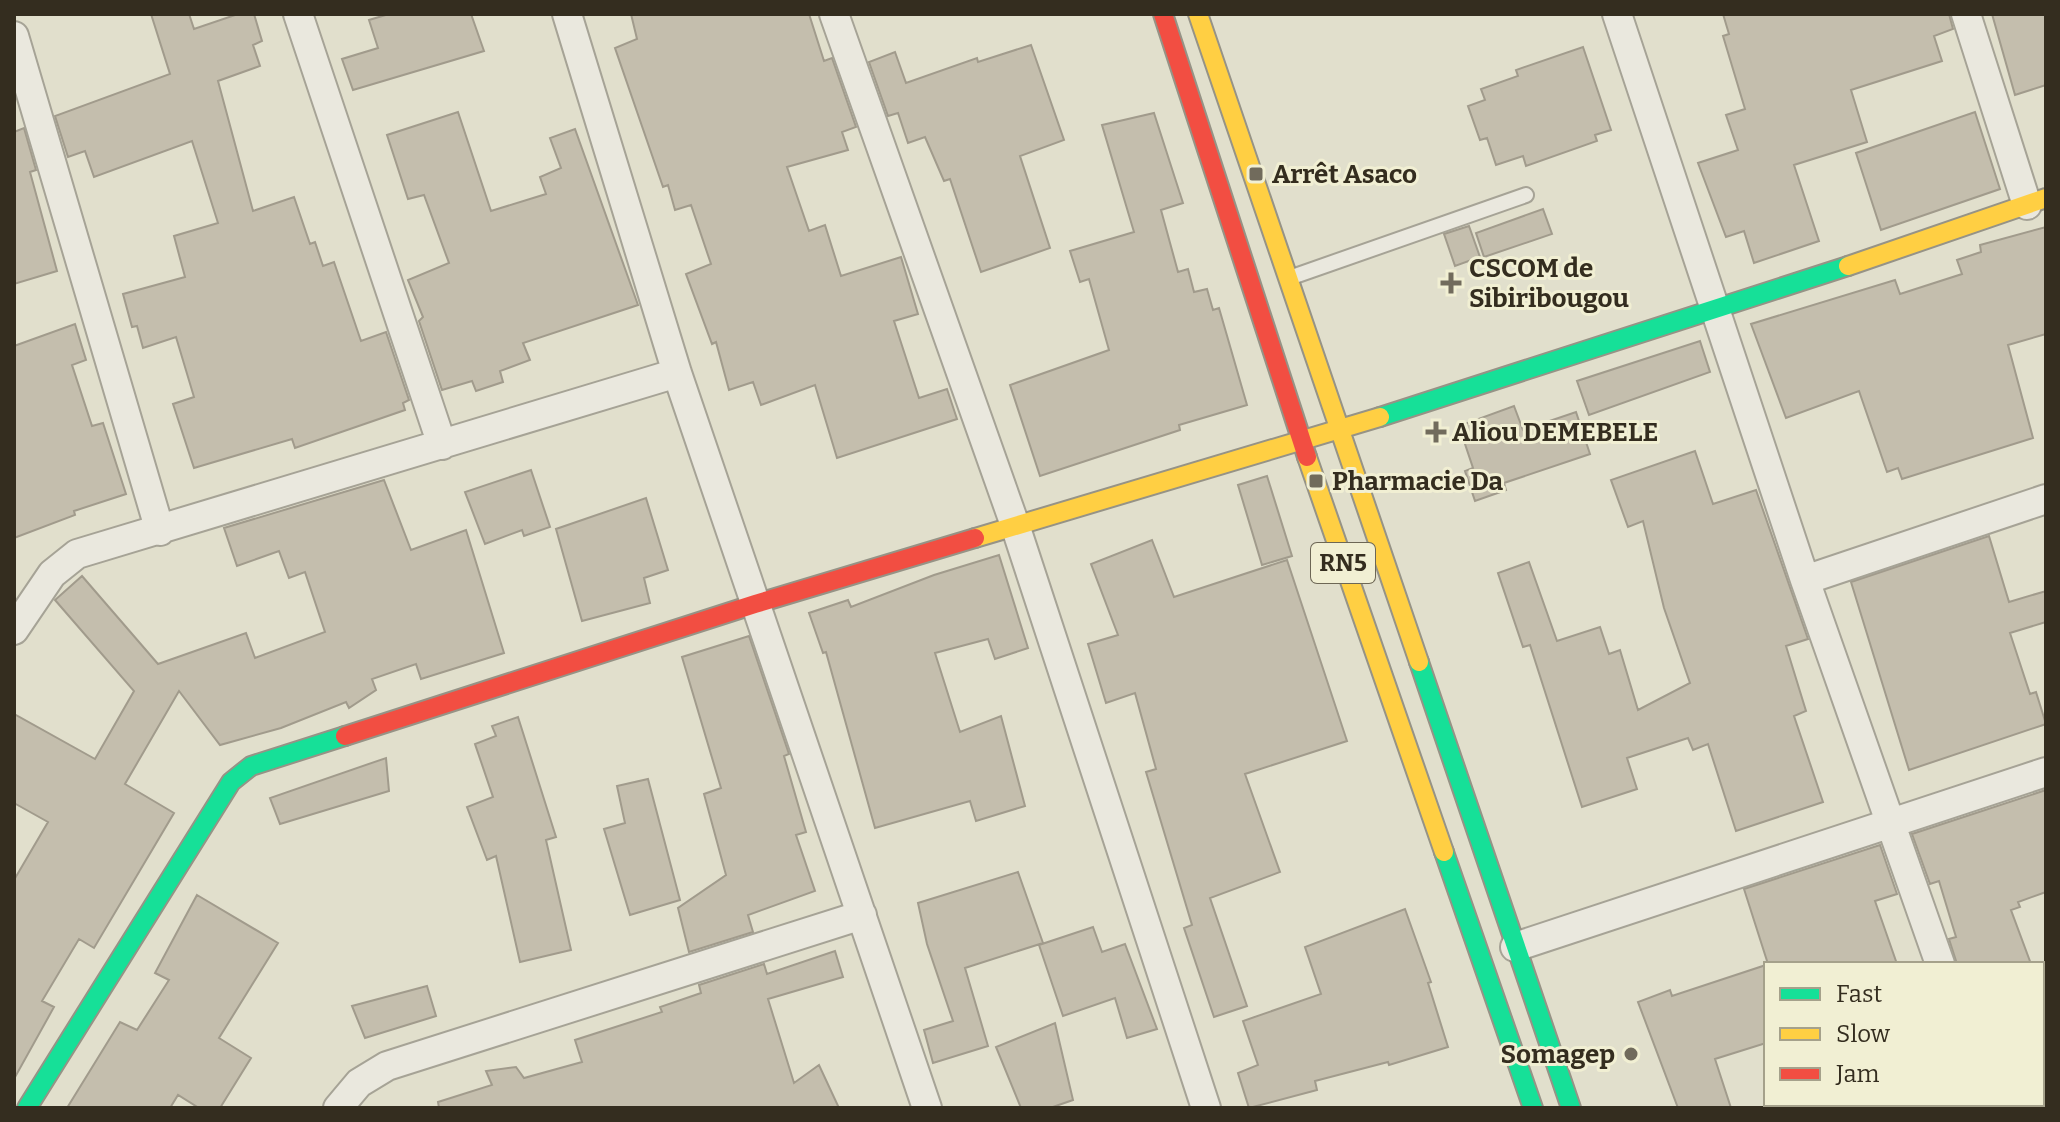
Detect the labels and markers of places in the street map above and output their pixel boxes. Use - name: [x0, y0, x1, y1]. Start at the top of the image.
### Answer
- place label: Arrêt Asaco: [1272, 159, 1417, 190]
- marker: Arrêt Asaco: [1247, 165, 1265, 183]
- place label: CSCOM de Sibiribougou: [1469, 253, 1629, 314]
- marker: CSCOM de Sibiribougou: [1440, 272, 1462, 294]
- place label: Aliou DEMEBELE: [1452, 417, 1658, 448]
- marker: Aliou DEMEBELE: [1427, 423, 1445, 441]
- place label: Pharmacie Da: [1332, 466, 1504, 497]
- marker: Pharmacie Da: [1307, 472, 1325, 490]
- place label: Somagep: [1501, 1039, 1615, 1070]
- marker: Somagep: [1622, 1045, 1640, 1063]

